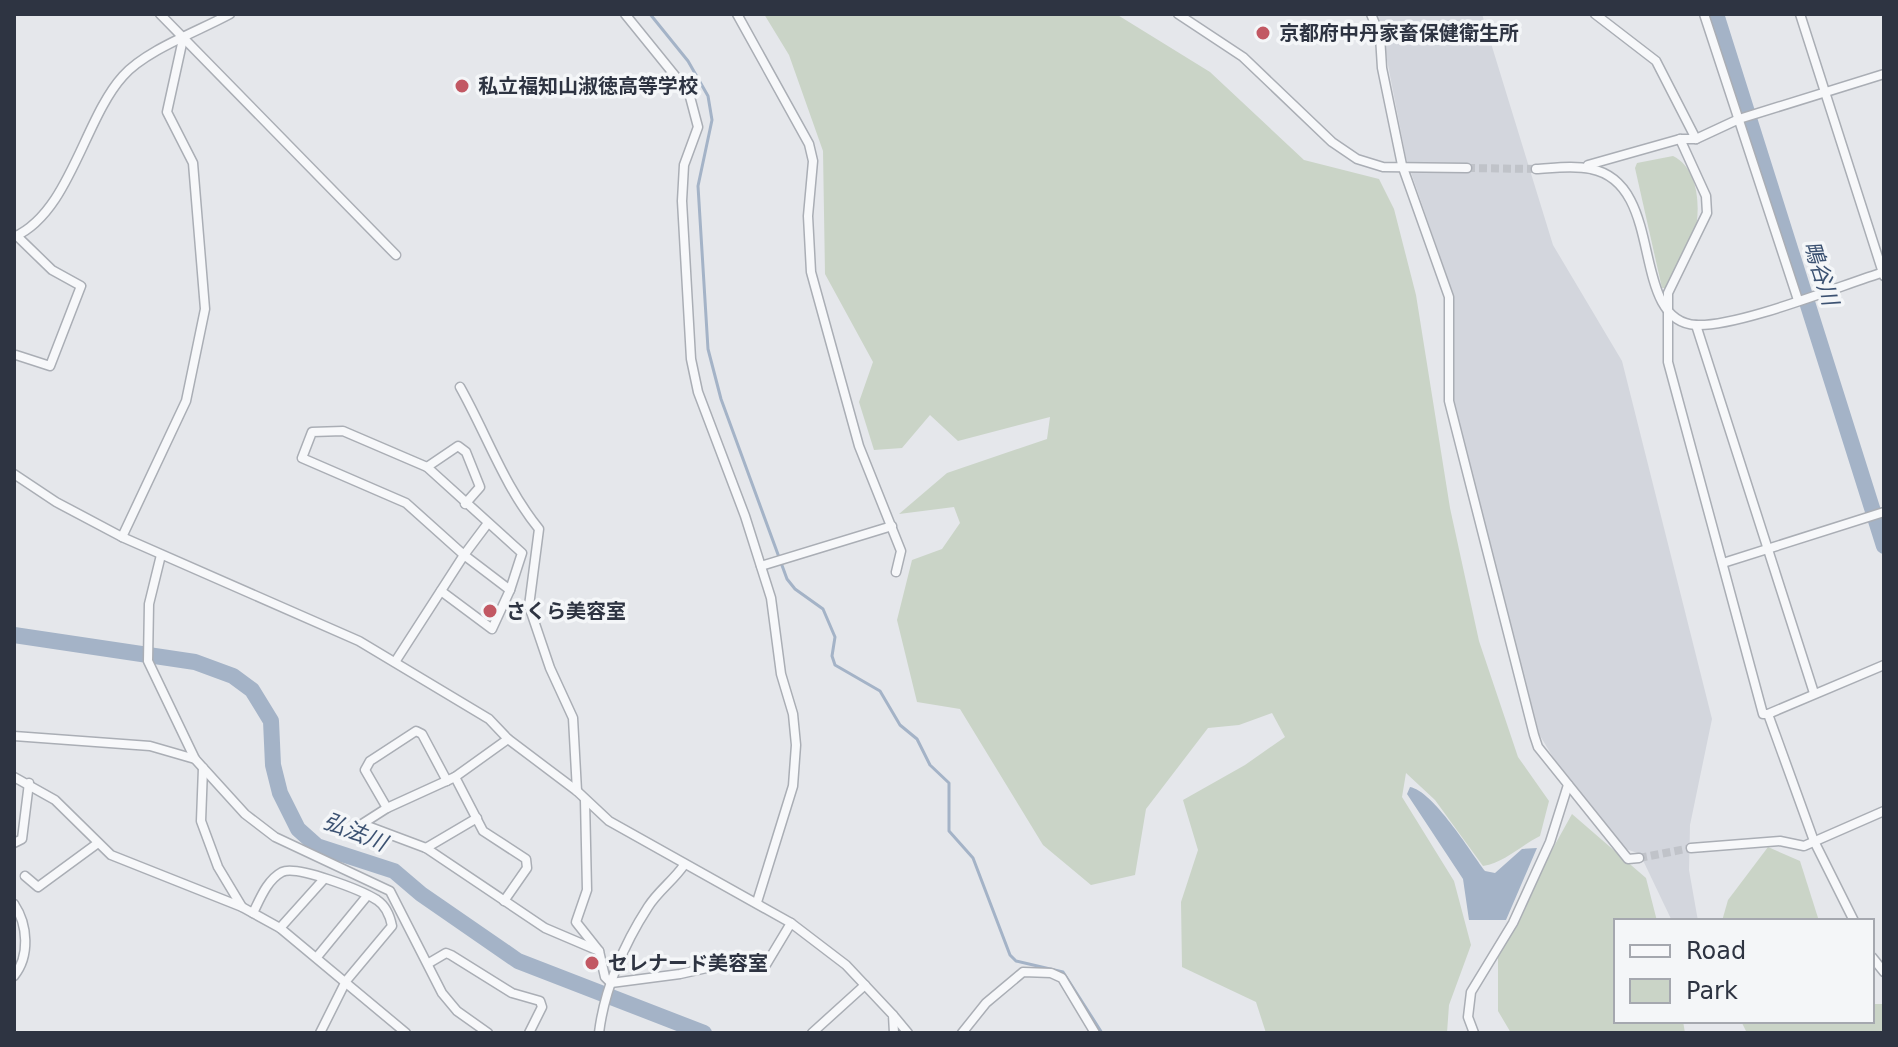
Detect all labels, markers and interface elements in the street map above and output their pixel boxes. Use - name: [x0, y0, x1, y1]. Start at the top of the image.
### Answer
- place label: 京都府中丹家畜保健衛生所: [1279, 21, 1519, 45]
- marker: 京都府中丹家畜保健衛生所: [1254, 24, 1272, 42]
- place label: 私立福知山淑徳高等学校: [478, 74, 698, 98]
- marker: 私立福知山淑徳高等学校: [453, 77, 471, 95]
- water label: 鴫谷川: [1799, 238, 1844, 310]
- place label: さくら美容室: [506, 599, 626, 623]
- marker: さくら美容室: [481, 602, 499, 620]
- water label: 弘法川: [320, 808, 392, 857]
- legend: [1614, 919, 1874, 1023]
- text: Road: [1686, 937, 1746, 965]
- place label: セレナード美容室: [608, 951, 768, 975]
- marker: セレナード美容室: [583, 954, 601, 972]
- text: Park: [1686, 977, 1738, 1005]

